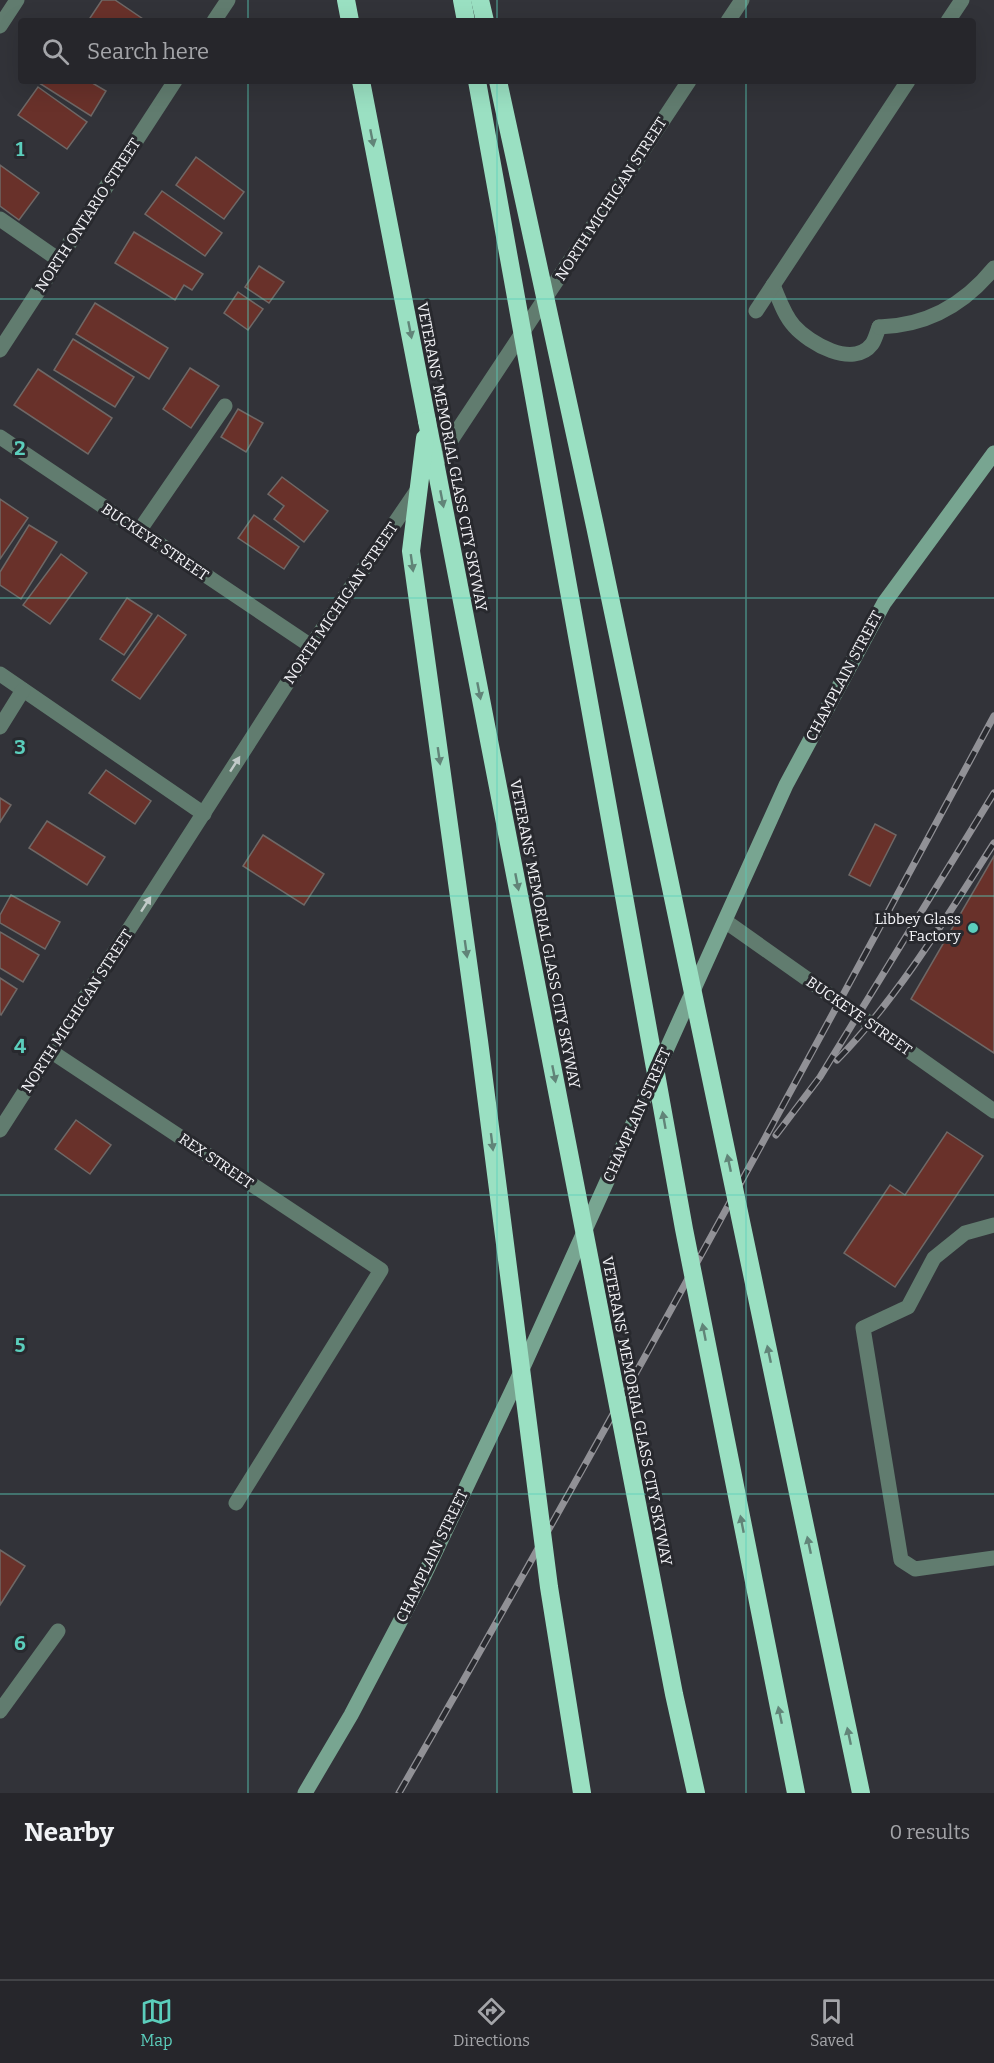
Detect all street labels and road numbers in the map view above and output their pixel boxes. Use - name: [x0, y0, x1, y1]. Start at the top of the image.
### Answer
- street label: NORTH MICHIGAN STREET: [551, 114, 671, 284]
- street label: NORTH ONTARIO STREET: [32, 135, 144, 295]
- street label: VETERANS' MEMORIAL GLASS CITY SKYWAY: [413, 301, 491, 613]
- street label: BUCKEYE STREET: [98, 500, 212, 585]
- street label: NORTH MICHIGAN STREET: [280, 519, 402, 687]
- street label: CHAMPLAIN STREET: [802, 607, 886, 744]
- street label: VETERANS' MEMORIAL GLASS CITY SKYWAY: [506, 778, 584, 1090]
- street label: NORTH MICHIGAN STREET: [17, 926, 137, 1096]
- street label: BUCKEYE STREET: [803, 973, 916, 1059]
- street label: CHAMPLAIN STREET: [599, 1045, 675, 1185]
- street label: REX STREET: [175, 1130, 257, 1193]
- street label: VETERANS' MEMORIAL GLASS CITY SKYWAY: [598, 1255, 676, 1567]
- street label: CHAMPLAIN STREET: [392, 1487, 472, 1625]

